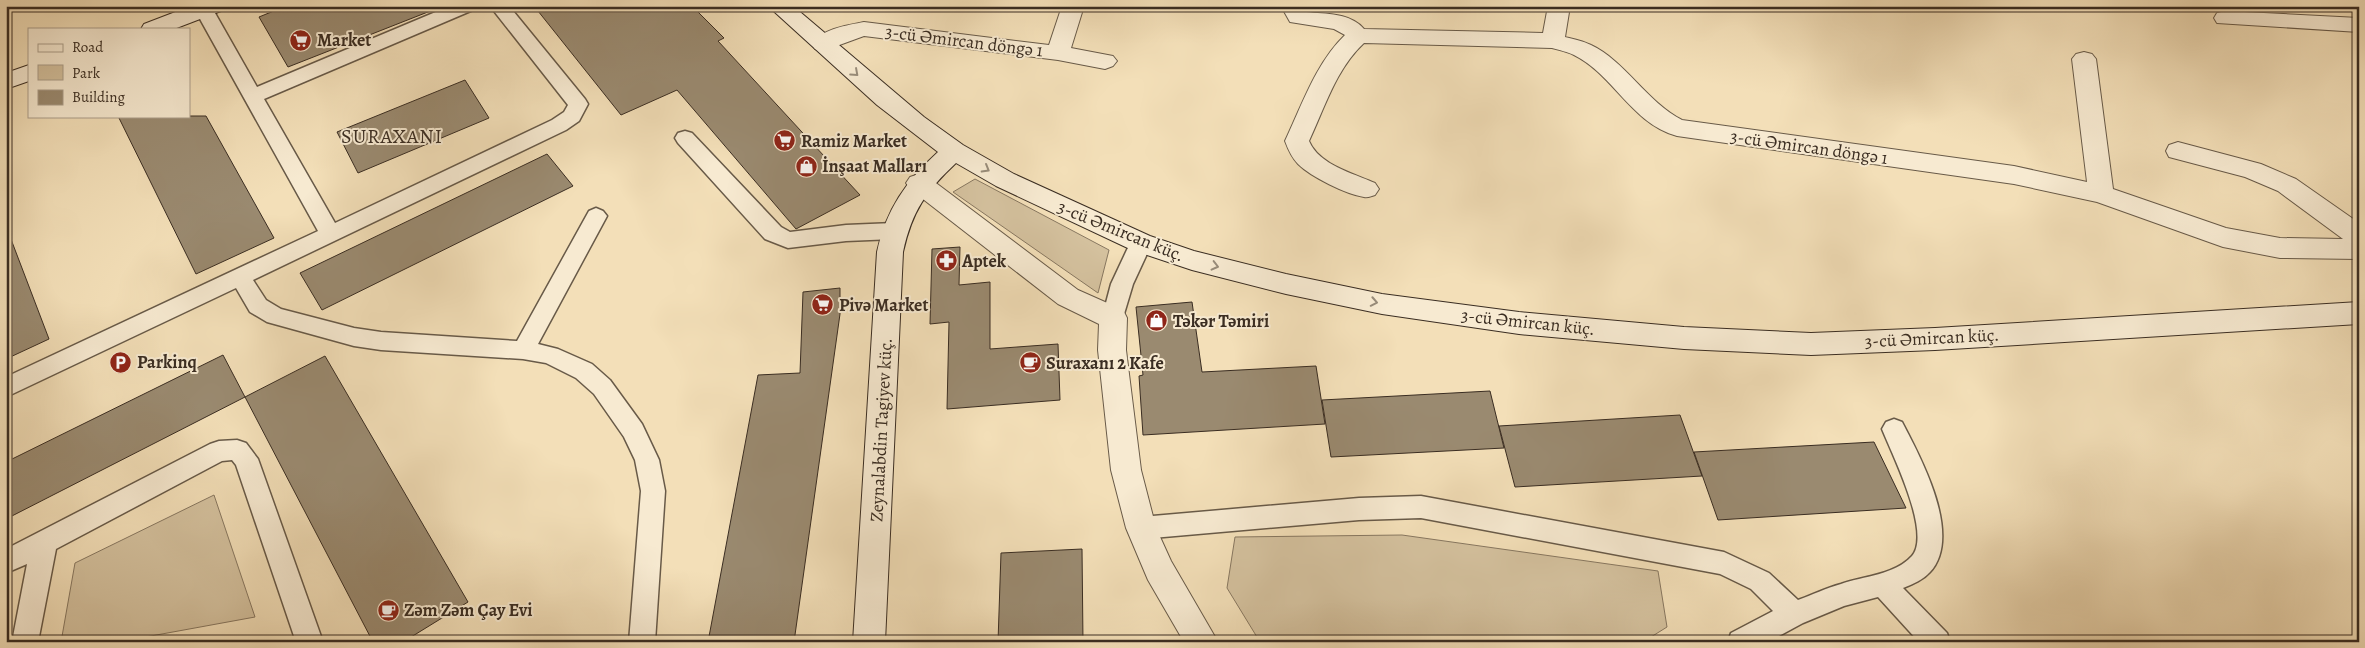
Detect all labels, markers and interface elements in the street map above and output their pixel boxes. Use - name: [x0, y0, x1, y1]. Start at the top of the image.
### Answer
- street label: 3-cü Əmircan döngə 1: [884, 19, 1044, 63]
- legend: [28, 28, 190, 118]
- supermarket icon: Market: [289, 28, 313, 52]
- place label: Market: [317, 28, 371, 52]
- text: Road: [72, 37, 104, 57]
- text: Park: [72, 63, 101, 83]
- one-way arrow: [850, 67, 859, 76]
- text: Building: [72, 87, 125, 107]
- district label: SURAXANI: [341, 123, 443, 150]
- street label: 3-cü Əmircan döngə 1: [1729, 124, 1889, 170]
- supermarket icon: Ramiz Market: [773, 129, 797, 153]
- place label: Ramiz Market: [801, 129, 907, 153]
- shop icon: İnşaat Malları: [794, 154, 818, 178]
- place label: İnşaat Malları: [822, 154, 927, 178]
- one-way arrow: [980, 163, 989, 173]
- street label: 3-cü Əmircan küç.: [1054, 195, 1188, 267]
- pharmacy icon: Aptek: [934, 249, 958, 273]
- place label: Aptek: [961, 249, 1007, 273]
- one-way arrow: [1211, 260, 1220, 271]
- supermarket icon: Pivə Market: [811, 293, 835, 317]
- place label: Pivə Market: [839, 293, 928, 317]
- one-way arrow: [1369, 296, 1378, 307]
- street label: 3-cü Əmircan küç.: [1460, 303, 1596, 341]
- shop icon: Təkər Təmiri: [1145, 309, 1169, 333]
- place label: Təkər Təmiri: [1173, 309, 1269, 333]
- street label: 3-cü Əmircan küç.: [1864, 322, 2000, 354]
- street label: Zeynalabdin Tagiyev küç.: [864, 337, 898, 523]
- parking icon: Parkinq: [109, 350, 133, 374]
- place label: Parkinq: [137, 350, 198, 374]
- cafe icon: Suraxanı 2 Kafe: [1018, 351, 1042, 375]
- place label: Suraxanı 2 Kafe: [1046, 351, 1164, 375]
- cafe icon: Zəm Zəm Çay Evi: [376, 598, 400, 622]
- place label: Zəm Zəm Çay Evi: [404, 598, 533, 622]

